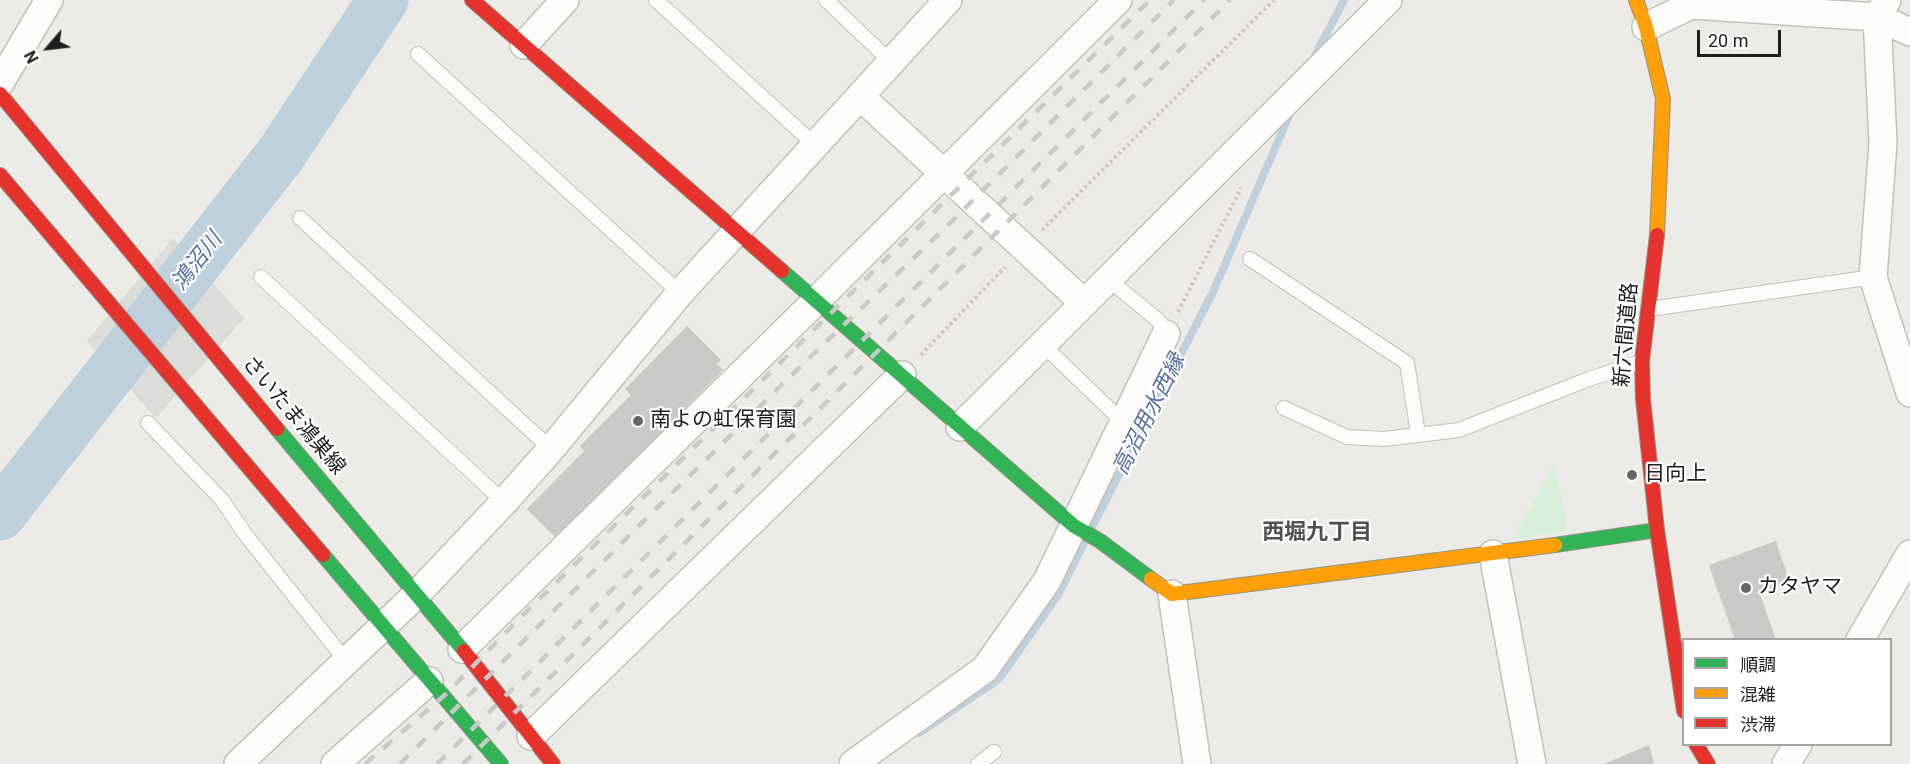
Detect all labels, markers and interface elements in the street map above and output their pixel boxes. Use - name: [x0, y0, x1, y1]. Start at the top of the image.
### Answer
- north arrow: [18, 18, 78, 78]
- scale bar: [1700, 18, 1784, 56]
- text: 20 m: [1708, 30, 1748, 51]
- text: N: [21, 47, 43, 66]
- water label: 鴻沼川: [167, 228, 229, 296]
- street label: 新六間道路: [1610, 282, 1644, 388]
- water label: 高沼用水西縁: [1108, 350, 1192, 480]
- street label: さいたま鴻巣線: [236, 352, 350, 480]
- place label: 南よの虹保育園: [650, 408, 797, 434]
- marker: 南よの虹保育園: [631, 414, 645, 428]
- place label: 日向上: [1644, 462, 1707, 488]
- marker: 日向上: [1625, 468, 1639, 482]
- district label: 西堀九丁目: [1262, 520, 1372, 546]
- place label: カタヤマ: [1758, 575, 1842, 601]
- marker: カタヤマ: [1739, 581, 1753, 595]
- legend: [1682, 638, 1892, 746]
- text: 順調: [1740, 654, 1776, 675]
- text: 混雑: [1740, 684, 1776, 705]
- text: 渋滞: [1740, 714, 1776, 735]

